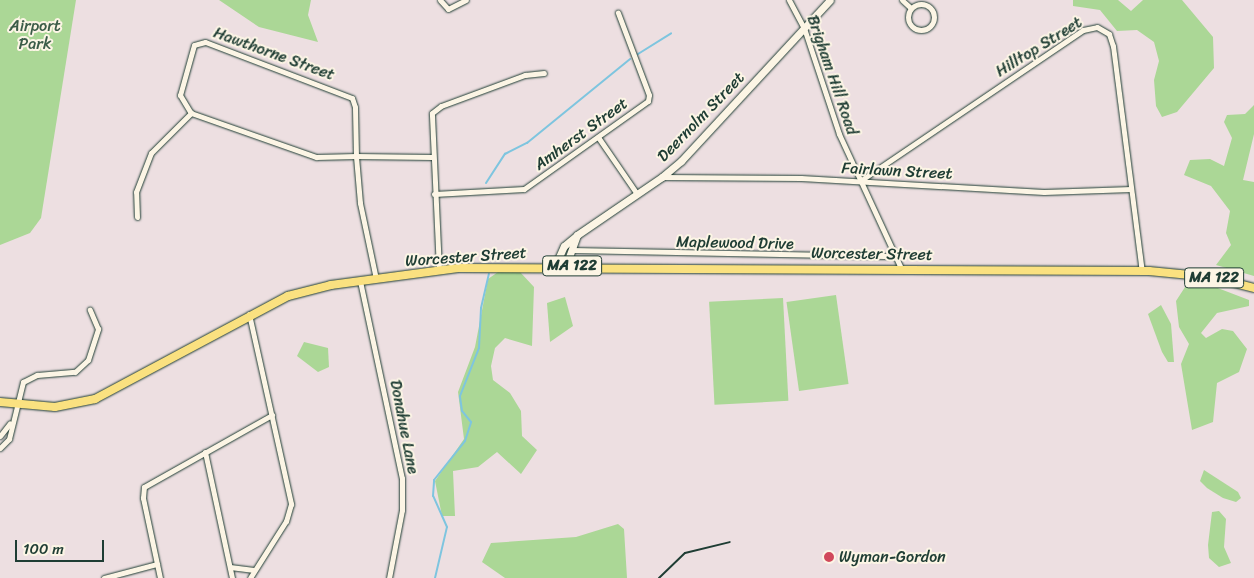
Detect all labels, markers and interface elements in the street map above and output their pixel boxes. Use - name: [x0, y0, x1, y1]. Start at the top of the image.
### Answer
- street label: Brigham Hill Road: [803, 13, 861, 137]
- street label: Hilltop Street: [992, 13, 1086, 81]
- park label: Airport Park: [9, 16, 61, 54]
- street label: Hawthorne Street: [211, 23, 337, 85]
- street label: Deernolm Street: [654, 68, 748, 166]
- street label: Amherst Street: [530, 94, 632, 174]
- street label: Fairlawn Street: [841, 159, 953, 183]
- street label: Maplewood Drive: [676, 232, 794, 254]
- street label: Worcester Street: [405, 243, 527, 271]
- street label: Worcester Street: [811, 243, 933, 265]
- road number: MA 122: [542, 254, 602, 278]
- road number: MA 122: [1184, 266, 1244, 290]
- street label: Donahue Lane: [385, 378, 423, 476]
- scale bar: [18, 530, 106, 562]
- text: 100 m: [23, 536, 64, 562]
- place label: Wyman-Gordon: [839, 547, 946, 567]
- marker: Wyman-Gordon: [823, 551, 835, 563]

